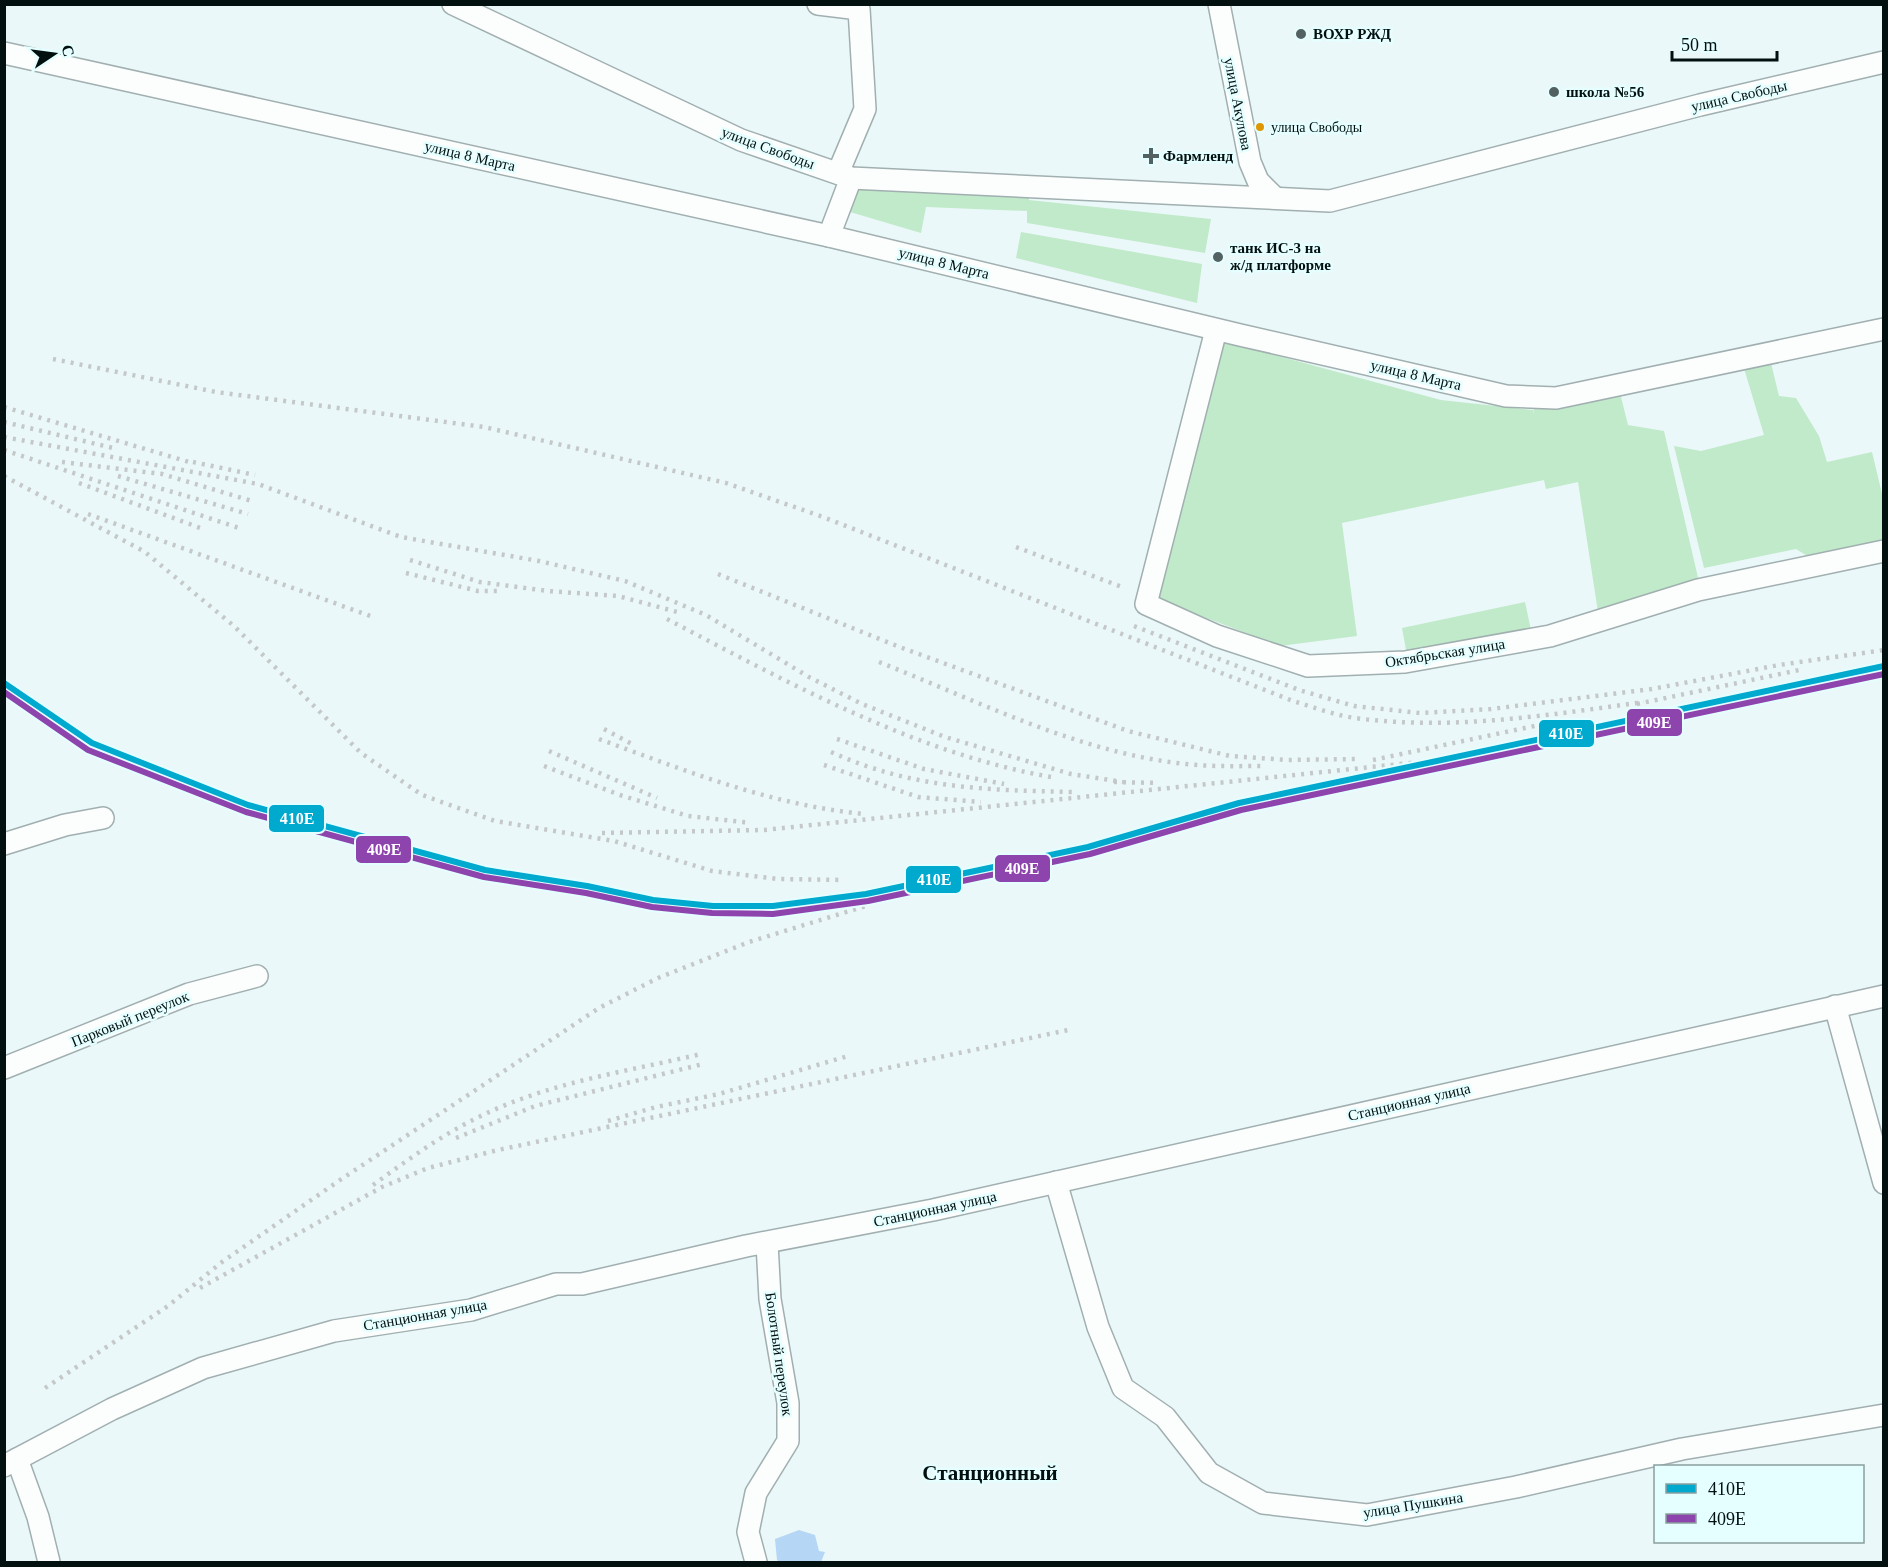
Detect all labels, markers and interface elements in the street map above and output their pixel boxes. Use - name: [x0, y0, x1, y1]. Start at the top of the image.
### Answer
- north arrow: [24, 24, 84, 84]
- scale bar: [1672, 24, 1777, 62]
- place label: ВОХР РЖД: [1313, 26, 1392, 42]
- marker: ВОХР РЖД: [1294, 27, 1308, 41]
- text: 50 m: [1681, 35, 1718, 55]
- text: С: [59, 43, 78, 58]
- street label: улица Акулова: [1221, 56, 1255, 152]
- street label: улица Свободы: [1690, 77, 1788, 115]
- place label: школа №56: [1566, 84, 1645, 100]
- marker: школа №56: [1547, 85, 1561, 99]
- place label: улица Свободы: [1271, 120, 1363, 135]
- marker: улица Свободы: [1254, 121, 1266, 133]
- street label: улица Свободы: [719, 124, 817, 172]
- street label: улица 8 Марта: [423, 138, 517, 174]
- place label: Фармленд: [1163, 148, 1233, 164]
- marker: Фармленд: [1144, 149, 1158, 163]
- place label: танк ИС-3 на ж/д платформе: [1230, 240, 1331, 273]
- street label: улица 8 Марта: [897, 244, 991, 282]
- marker: танк ИС-3 на ж/д платформе: [1211, 250, 1225, 264]
- street label: улица 8 Марта: [1369, 357, 1463, 393]
- street label: Октябрьская улица: [1384, 636, 1506, 670]
- line badge: 409E: [1626, 708, 1683, 737]
- text: 409E: [1637, 714, 1671, 731]
- line badge: 410E: [1538, 719, 1595, 748]
- text: 410E: [1549, 725, 1583, 742]
- line badge: 410E: [268, 804, 325, 833]
- text: 410E: [280, 810, 314, 827]
- line badge: 409E: [355, 835, 412, 864]
- text: 409E: [367, 841, 401, 858]
- line badge: 409E: [994, 854, 1051, 883]
- text: 409E: [1005, 860, 1039, 877]
- line badge: 410E: [905, 865, 962, 894]
- text: 410E: [917, 871, 951, 888]
- street label: Парковый переулок: [69, 988, 192, 1050]
- street label: Станционная улица: [1346, 1080, 1472, 1124]
- street label: Станционная улица: [872, 1188, 998, 1230]
- street label: Болотный переулок: [762, 1291, 796, 1418]
- street label: Станционная улица: [362, 1296, 488, 1334]
- district label: Станционный: [922, 1461, 1058, 1485]
- legend: [1654, 1465, 1864, 1543]
- text: 410E: [1708, 1479, 1746, 1499]
- street label: улица Пушкина: [1362, 1489, 1464, 1521]
- text: 409E: [1708, 1509, 1746, 1529]

